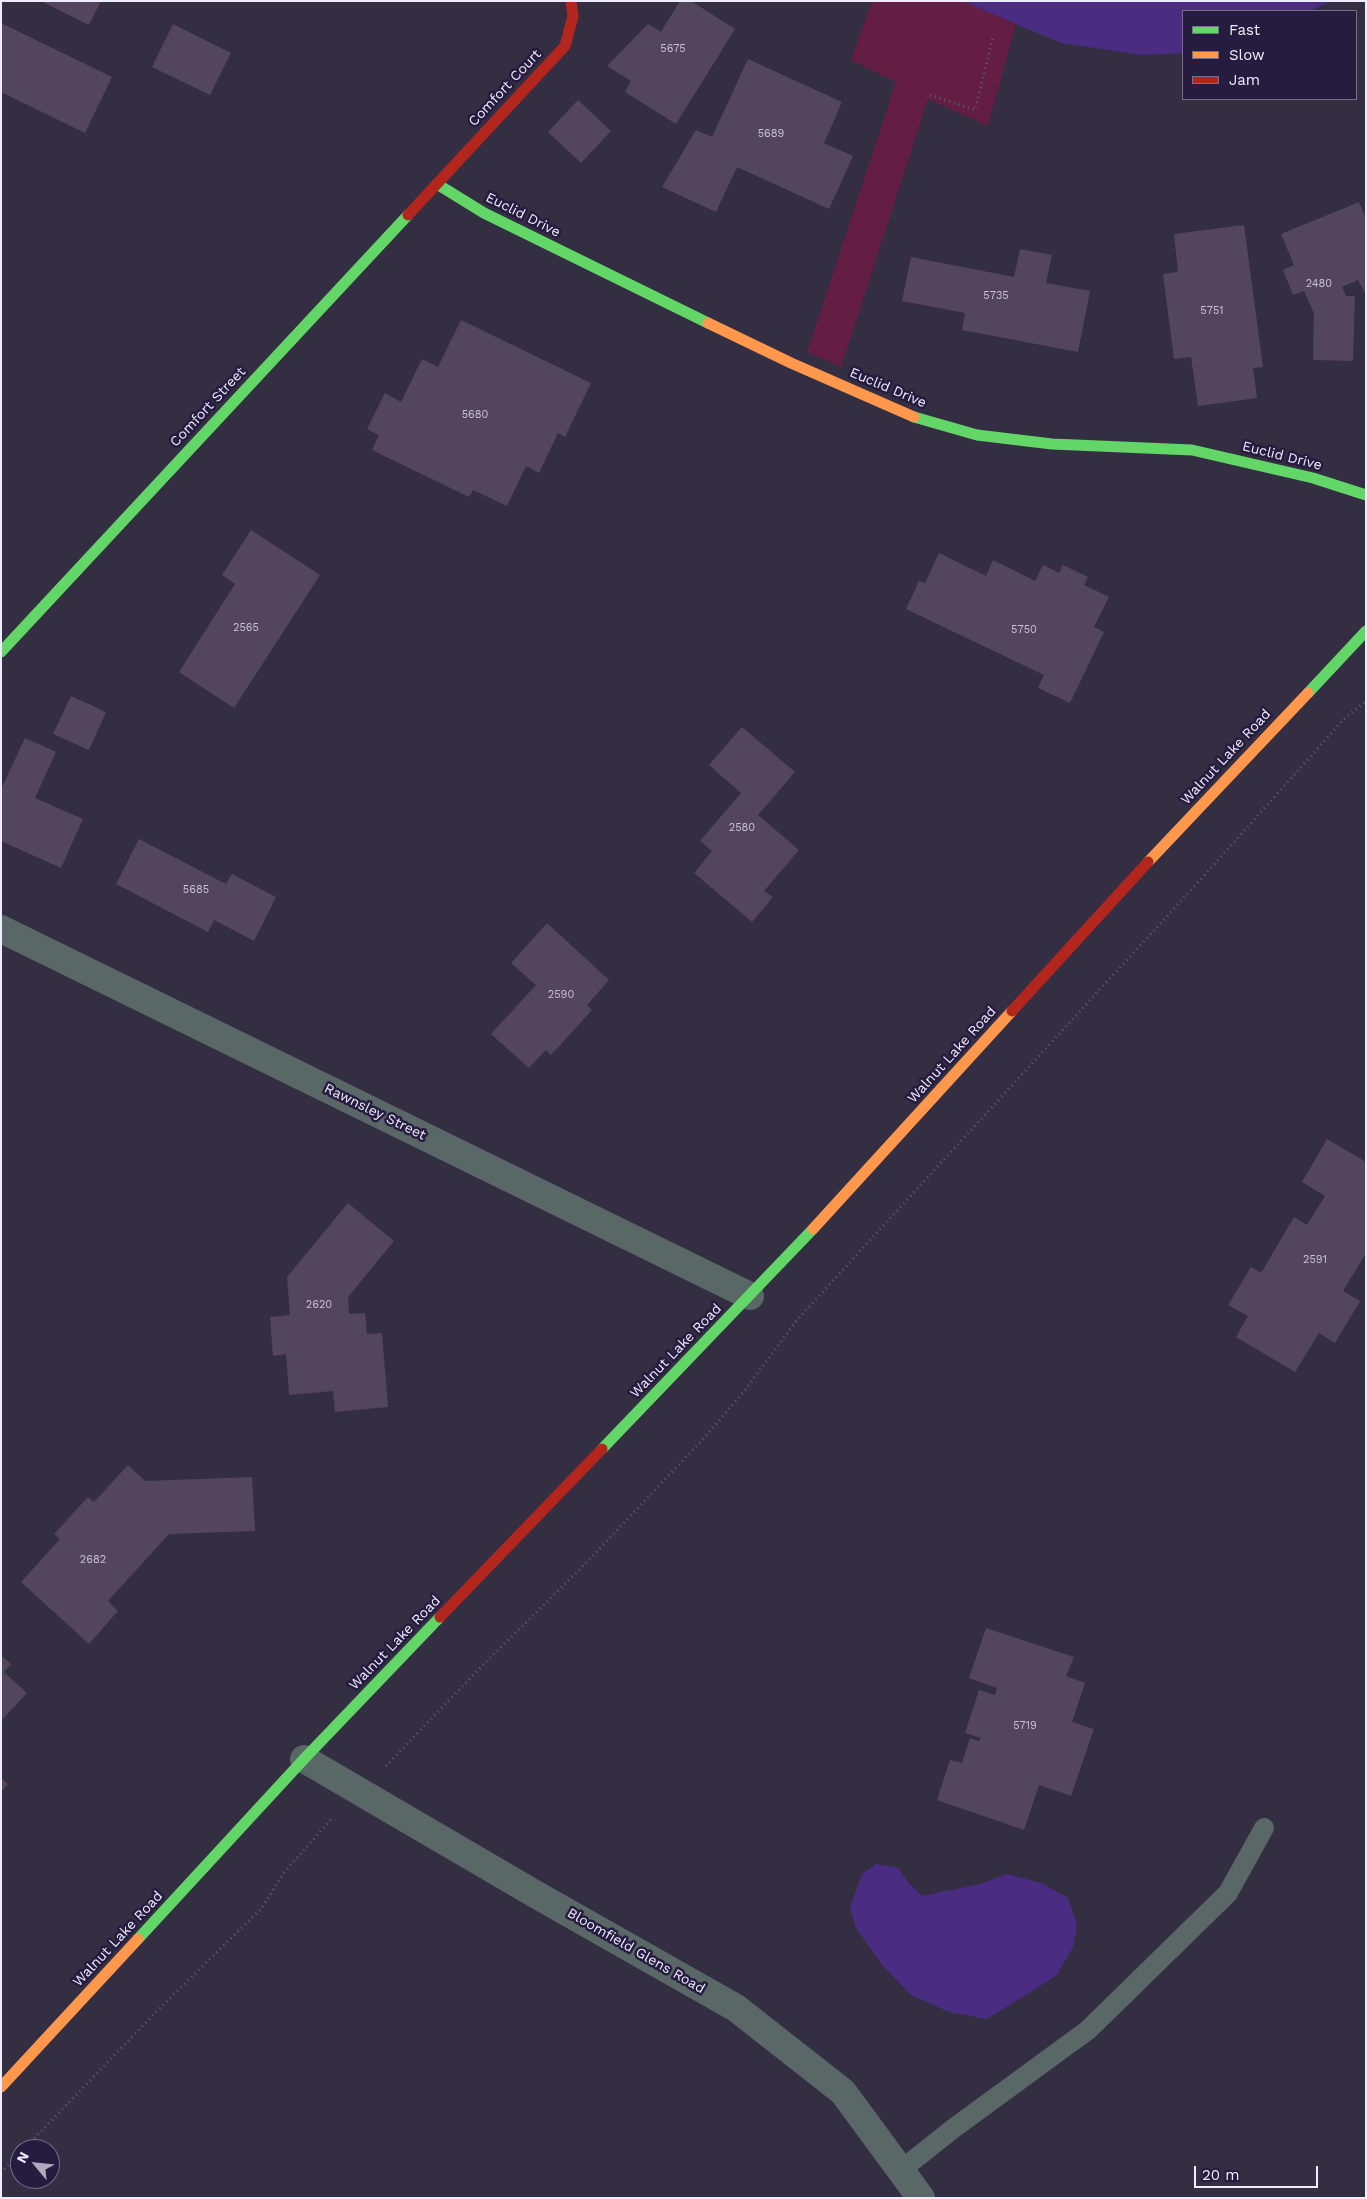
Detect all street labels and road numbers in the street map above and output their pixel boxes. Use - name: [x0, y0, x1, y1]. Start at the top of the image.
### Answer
- street label: Comfort Court: [465, 46, 545, 130]
- street label: Euclid Drive: [483, 189, 563, 241]
- street label: Comfort Street: [167, 364, 249, 450]
- street label: Euclid Drive: [847, 364, 929, 412]
- street label: Euclid Drive: [1240, 438, 1324, 474]
- street label: Walnut Lake Road: [1178, 706, 1274, 808]
- street label: Walnut Lake Road: [904, 1003, 1000, 1107]
- street label: Rawnsley Street: [321, 1080, 429, 1144]
- street label: Walnut Lake Road: [627, 1301, 725, 1401]
- street label: Walnut Lake Road: [346, 1593, 444, 1693]
- street label: Walnut Lake Road: [70, 1888, 166, 1990]
- street label: Bloomfield Glens Road: [564, 1905, 708, 1997]

